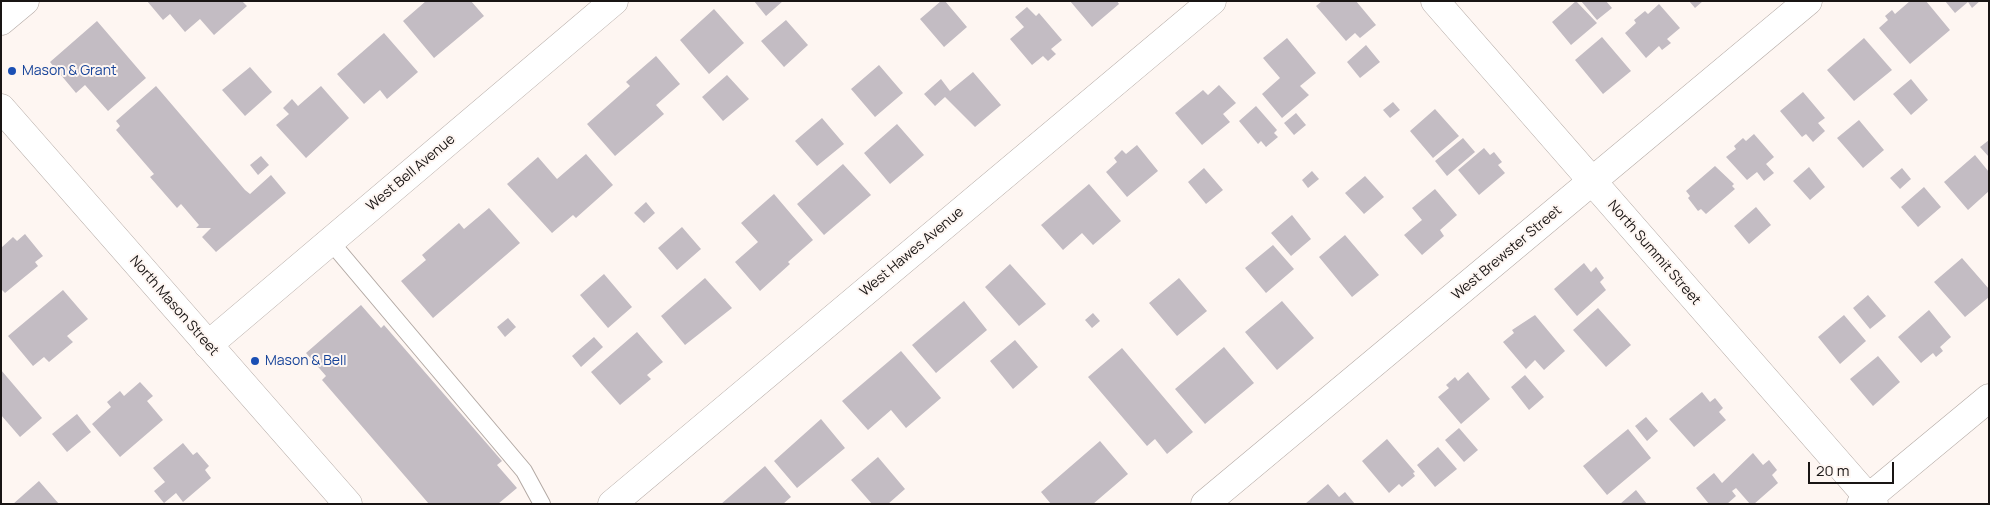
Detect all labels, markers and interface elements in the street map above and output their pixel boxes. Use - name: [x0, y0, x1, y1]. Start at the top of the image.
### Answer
- place label: Mason & Grant: [22, 63, 117, 79]
- marker: Mason & Grant: [6, 65, 18, 77]
- street label: West Bell Avenue: [363, 131, 459, 215]
- street label: North Summit Street: [1604, 197, 1704, 309]
- street label: West Brewster Street: [1449, 202, 1565, 304]
- street label: West Hawes Avenue: [857, 204, 967, 300]
- street label: North Mason Street: [126, 253, 222, 359]
- place label: Mason & Bell: [265, 353, 347, 369]
- marker: Mason & Bell: [249, 355, 261, 367]
- scale bar: [1810, 452, 1896, 484]
- text: 20 m: [1816, 460, 1849, 481]

